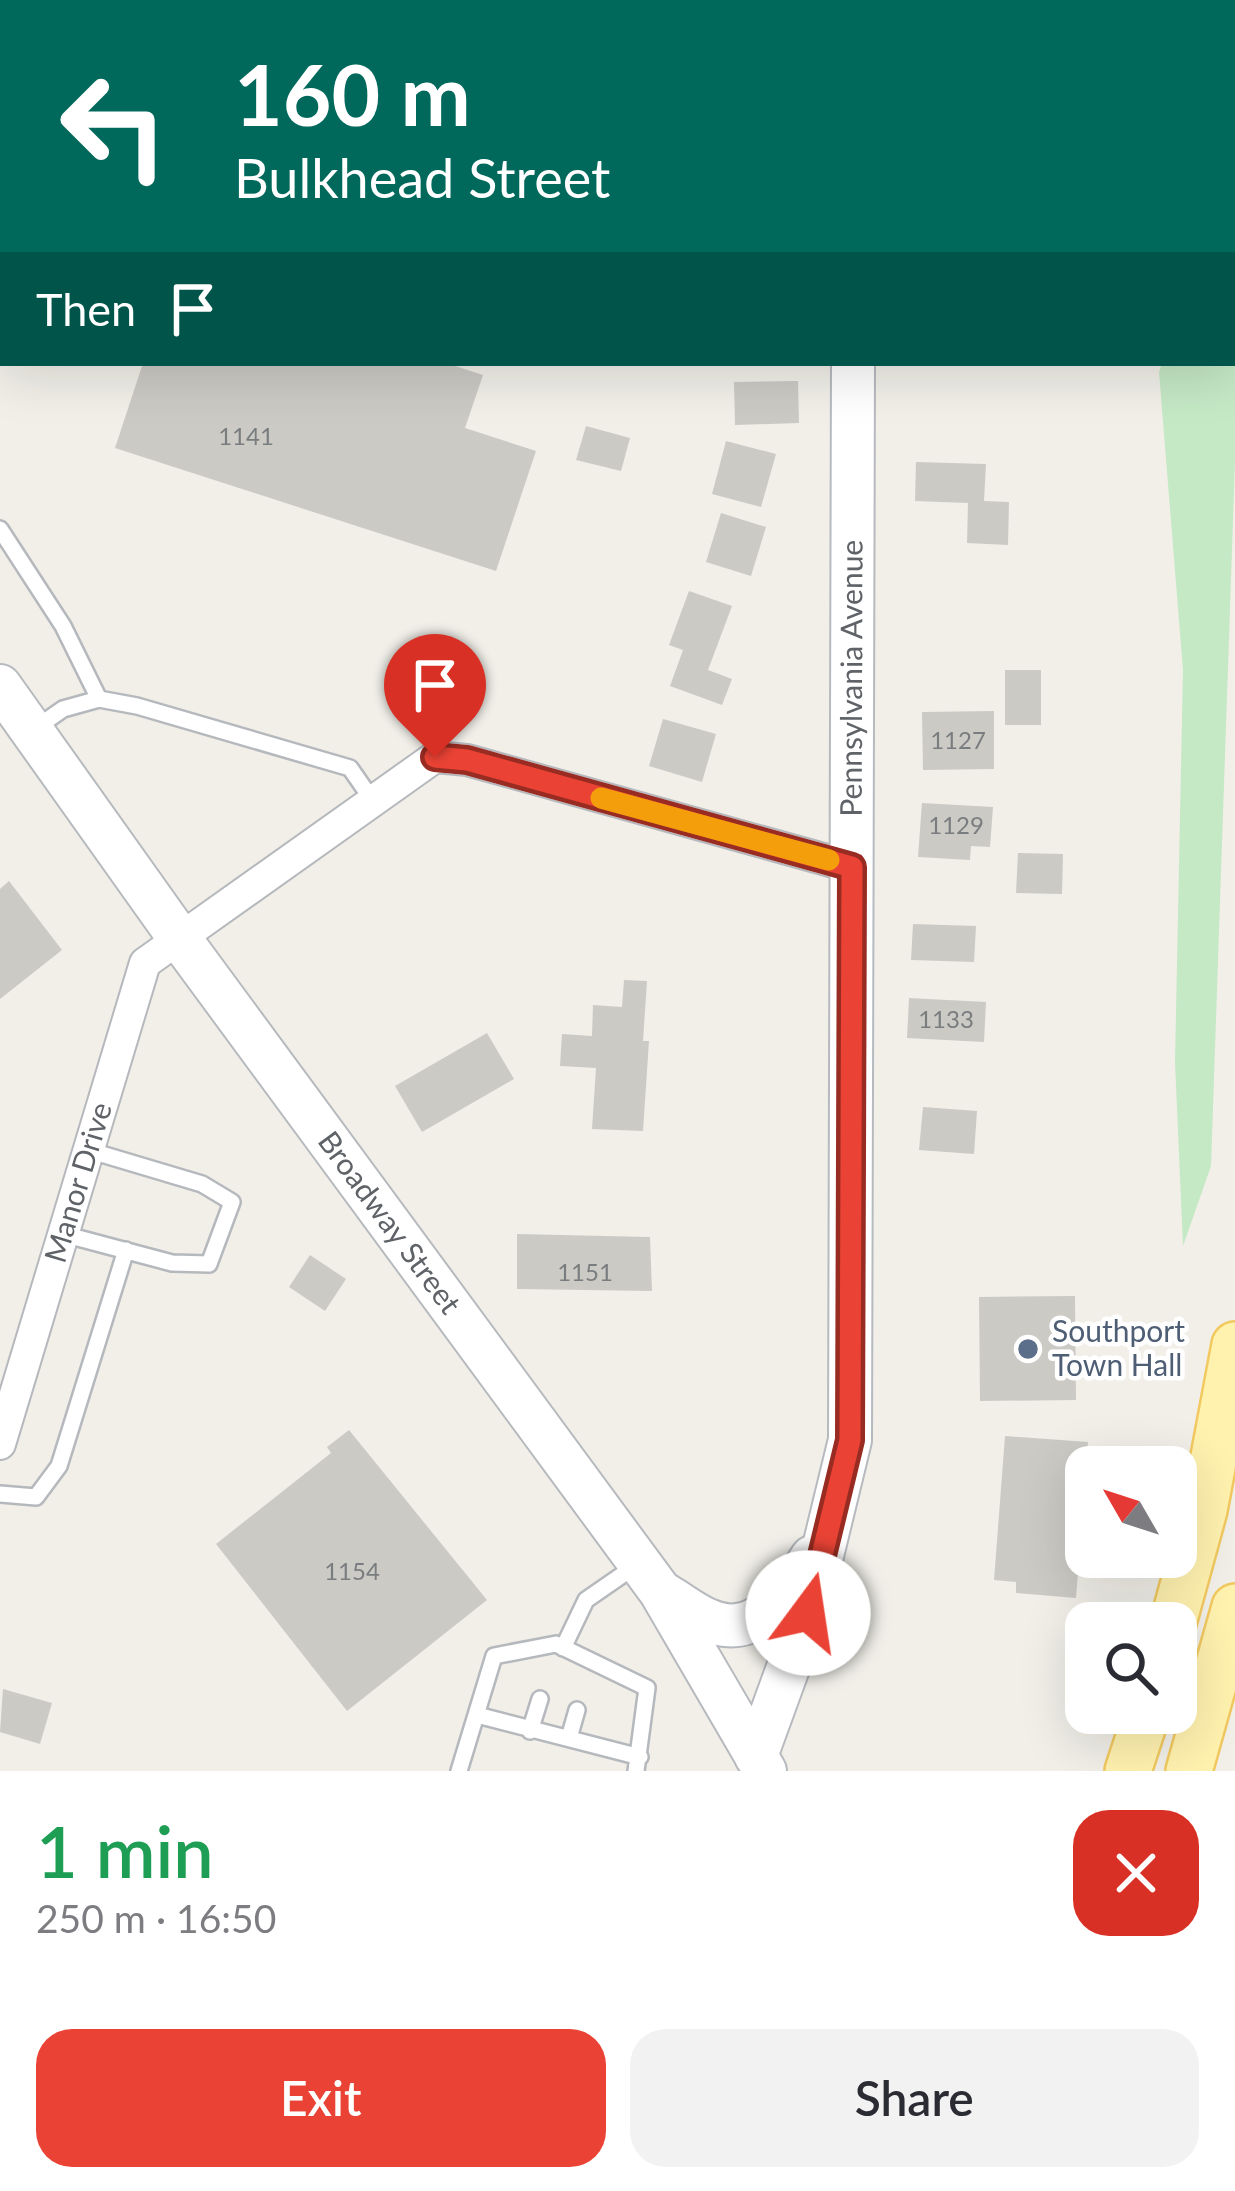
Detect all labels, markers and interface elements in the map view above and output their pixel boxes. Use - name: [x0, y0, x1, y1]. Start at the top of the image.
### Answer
- text: 160 m: [234, 43, 471, 144]
- icon: left: [36, 48, 192, 204]
- text: Bulkhead Street: [234, 145, 610, 210]
- icon: arrive: [160, 276, 226, 342]
- text: Then: [36, 282, 136, 336]
- house number: 1141: [218, 421, 274, 450]
- street label: Pennsylvania Avenue: [832, 540, 869, 817]
- pin: [384, 634, 486, 757]
- icon: arrive: [402, 652, 468, 718]
- house number: 1127: [930, 725, 986, 754]
- house number: 1129: [928, 810, 984, 839]
- house number: 1133: [918, 1004, 974, 1033]
- street label: Manor Drive: [36, 1098, 118, 1267]
- street label: Broadway Street: [312, 1123, 470, 1320]
- house number: 1151: [557, 1257, 613, 1286]
- place label: Southport Town Hall: [1052, 1312, 1185, 1382]
- marker: Southport Town Hall: [1015, 1336, 1041, 1362]
- north arrow: [1065, 1446, 1197, 1578]
- map controls: [1065, 1446, 1197, 1734]
- position arrow: [745, 1550, 871, 1676]
- house number: 1154: [324, 1556, 380, 1585]
- button: search: [1065, 1602, 1197, 1734]
- text: 1 min: [36, 1807, 214, 1893]
- button: close: [1073, 1810, 1199, 1936]
- text: 250 m · 16:50: [36, 1895, 276, 1941]
- button: Exit: [36, 2029, 606, 2167]
- button: Share: [630, 2029, 1199, 2167]

